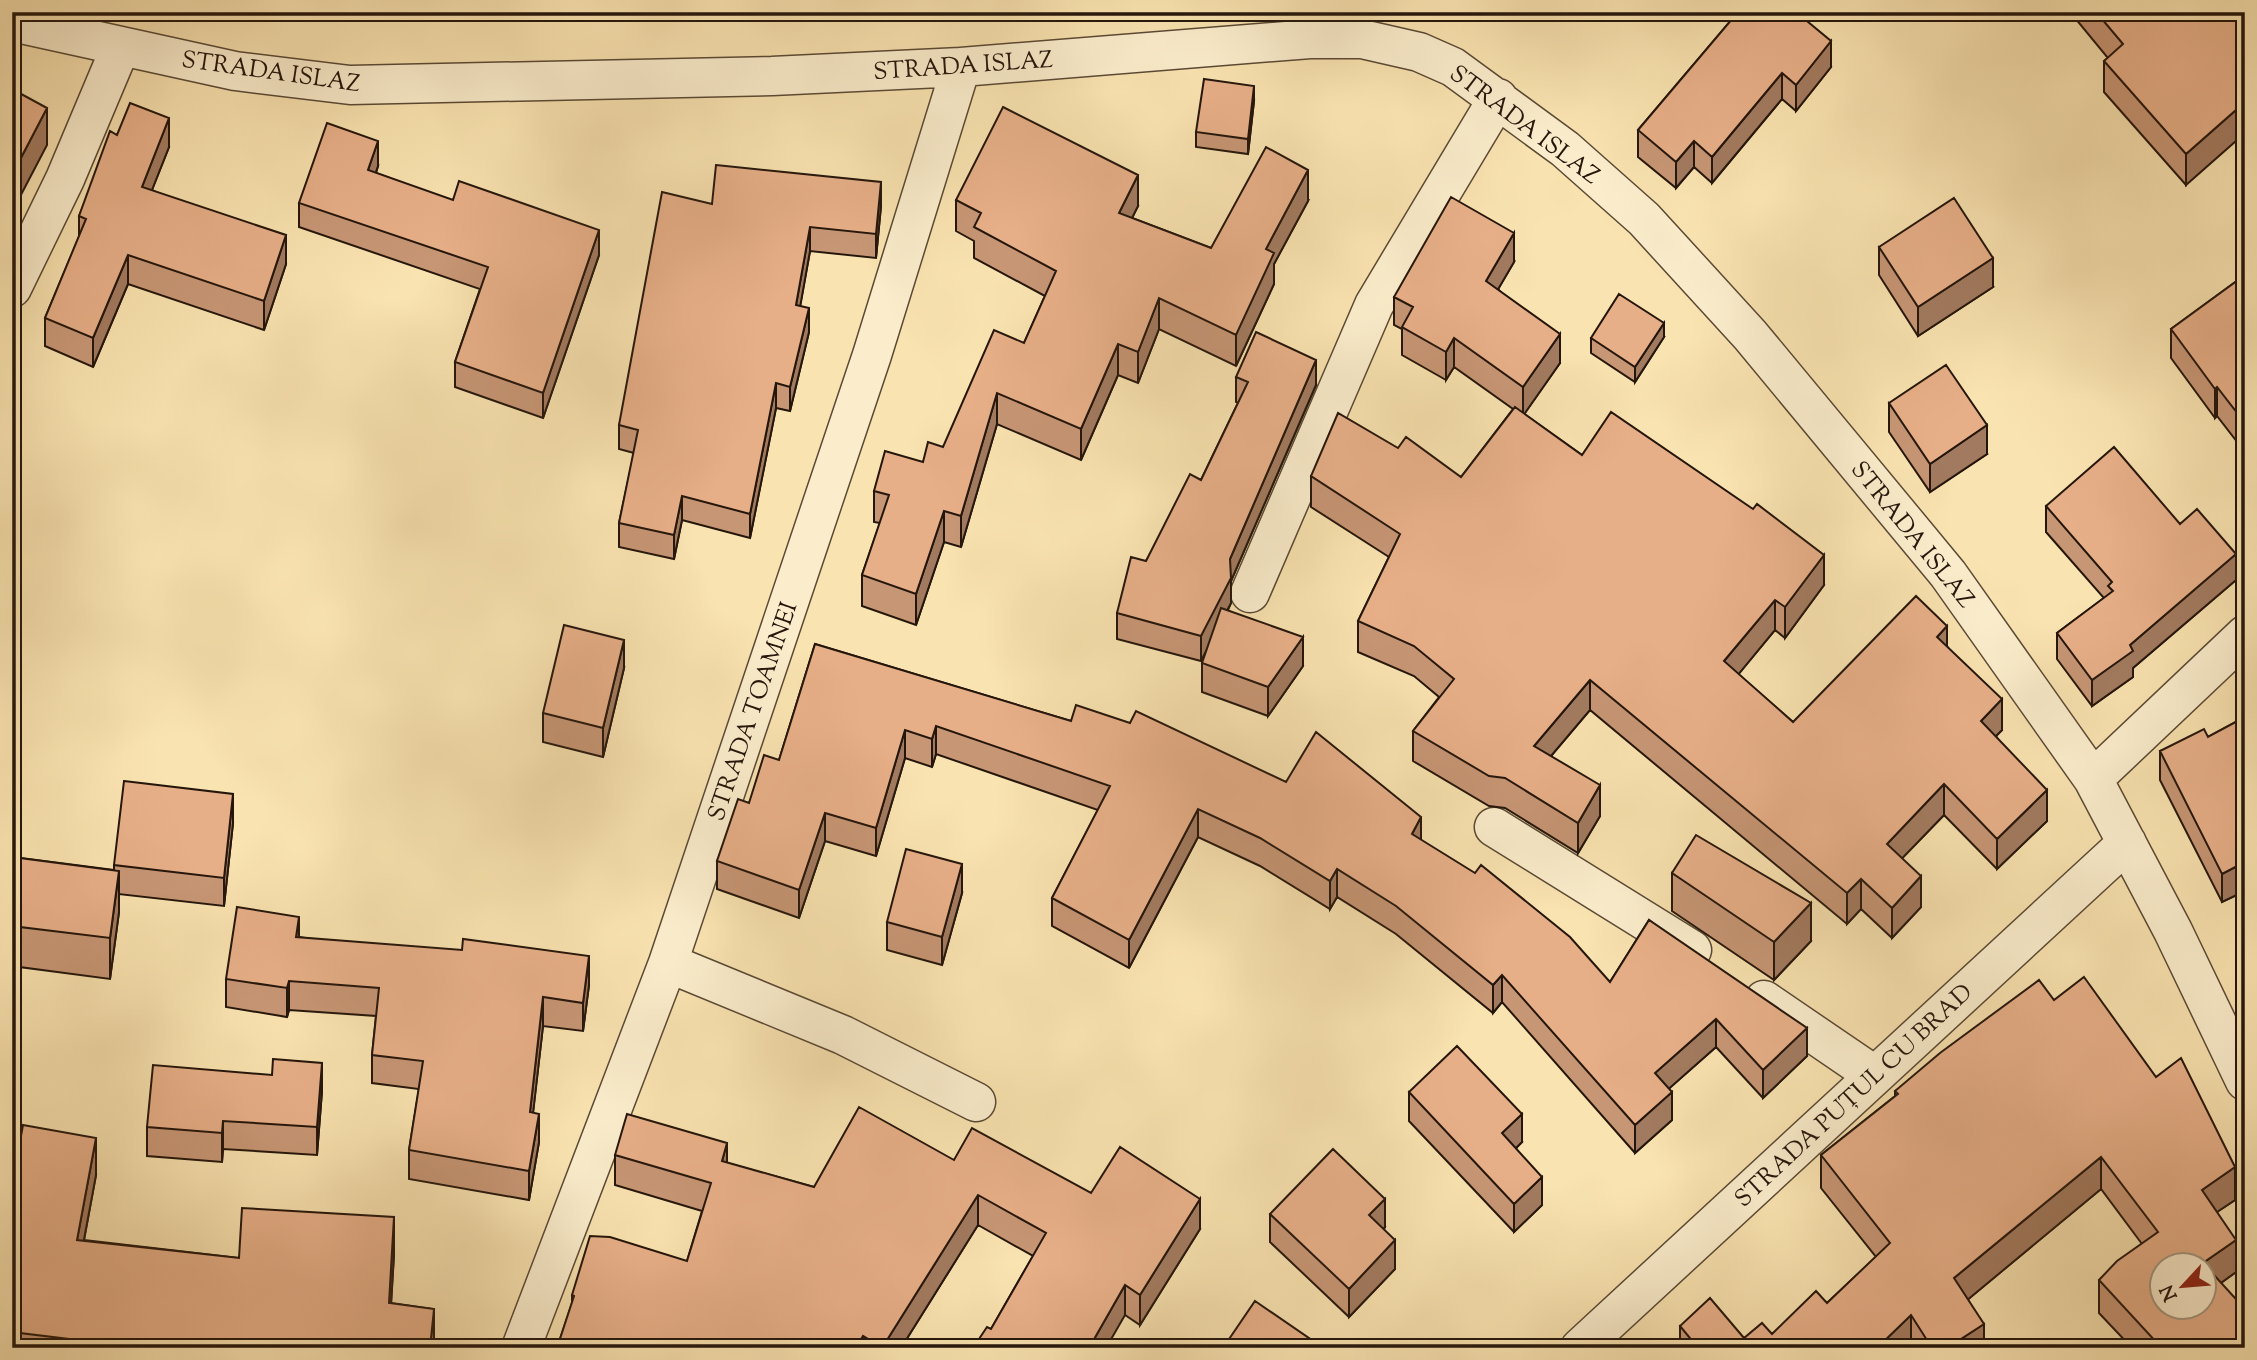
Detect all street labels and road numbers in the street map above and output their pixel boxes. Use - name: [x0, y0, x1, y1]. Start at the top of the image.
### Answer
- street label: STRADA ISLAZ: [179, 44, 363, 102]
- street label: STRADA ISLAZ: [872, 44, 1055, 90]
- street label: STRADA ISLAZ: [1442, 58, 1606, 194]
- street label: STRADA ISLAZ: [1842, 455, 1982, 616]
- street label: STRADA TOAMNEI: [700, 597, 807, 826]
- street label: STRADA PUȚUL CU BRAD: [1728, 977, 1981, 1216]

